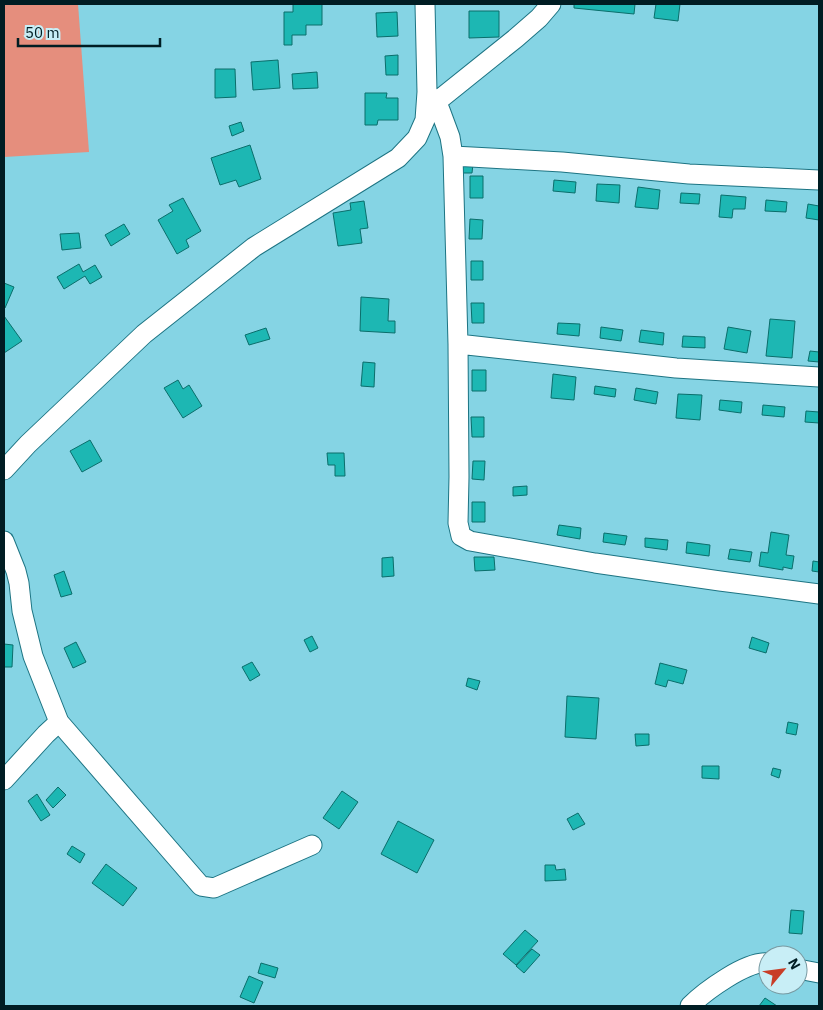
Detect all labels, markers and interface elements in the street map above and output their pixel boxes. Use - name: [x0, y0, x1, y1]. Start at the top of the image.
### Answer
- scale bar: [18, 15, 160, 47]
- text: 50 m: [25, 23, 60, 42]
- north arrow: [758, 945, 808, 995]
- text: N: [784, 955, 805, 972]

